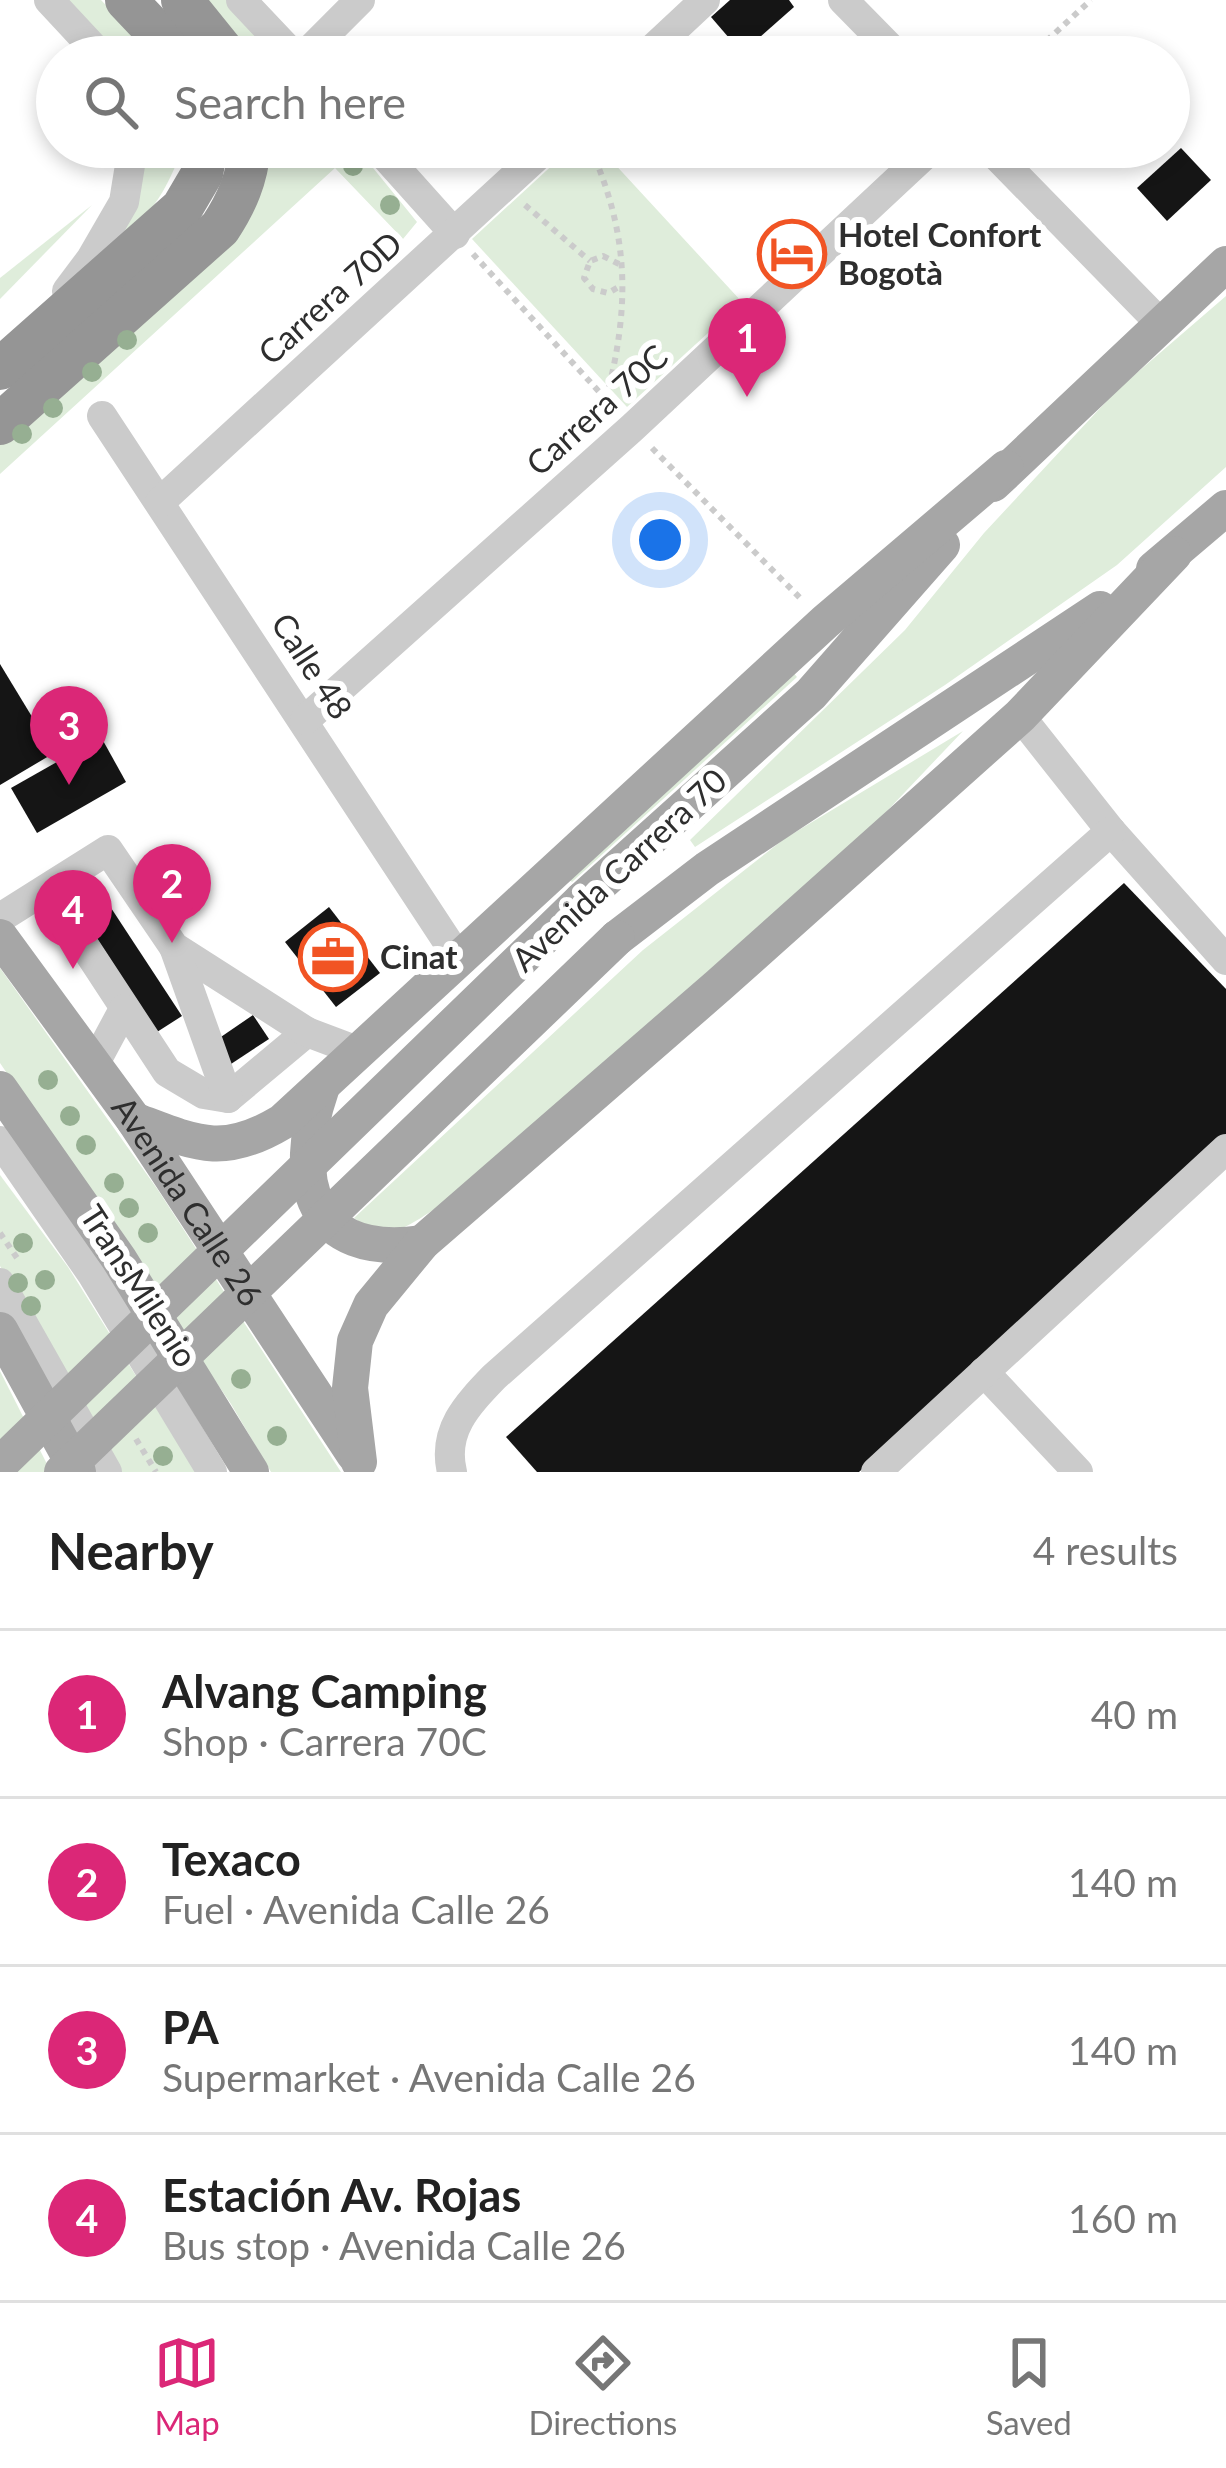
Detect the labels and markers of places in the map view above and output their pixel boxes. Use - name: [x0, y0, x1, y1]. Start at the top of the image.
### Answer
- place label: Hotel Confort Bogotà: [838, 214, 1042, 292]
- hotel icon: Hotel Confort Bogotà: [757, 219, 827, 289]
- pin: 1: [708, 298, 786, 397]
- pin: 3: [30, 686, 108, 785]
- pin: 2: [133, 844, 211, 943]
- pin: 4: [34, 870, 112, 969]
- office icon: Cinat: [298, 922, 368, 992]
- place label: Cinat: [380, 936, 458, 976]

